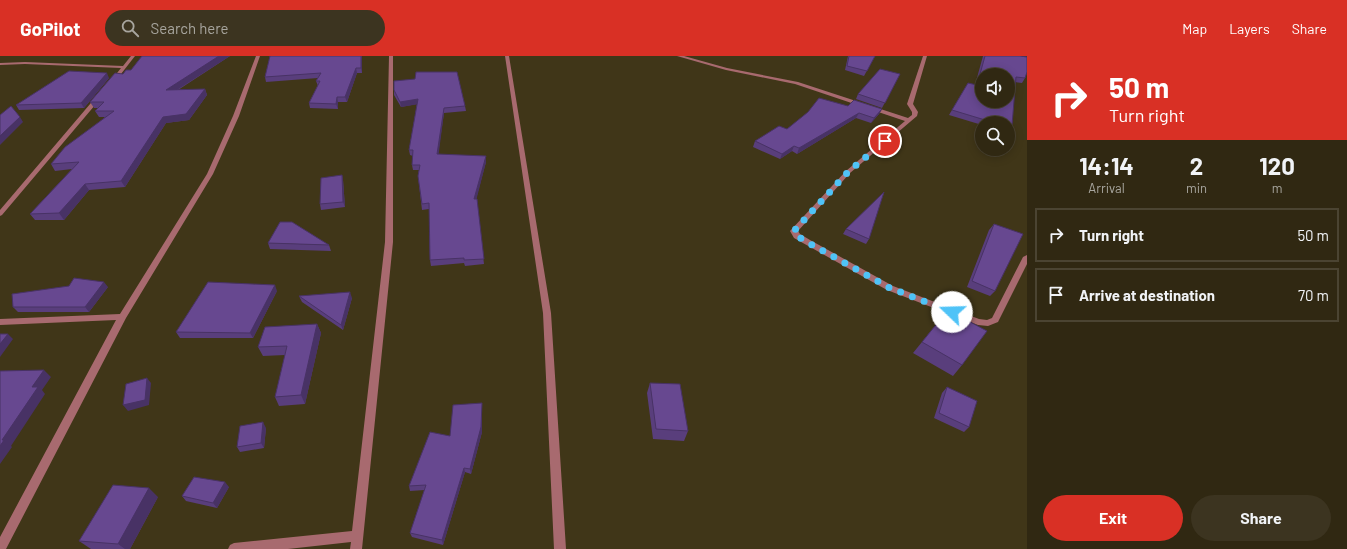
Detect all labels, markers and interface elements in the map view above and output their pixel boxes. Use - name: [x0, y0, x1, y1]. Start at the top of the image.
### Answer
- search box: [105, 10, 385, 46]
- text: GoPilot: [20, 17, 81, 40]
- icon: search: [119, 17, 141, 39]
- text: Search here: [151, 19, 229, 37]
- text: Map: [1182, 20, 1207, 37]
- text: Layers: [1229, 20, 1270, 37]
- text: Share: [1292, 20, 1327, 37]
- map controls: [975, 68, 1015, 156]
- button: sound: [975, 68, 1015, 108]
- text: 50 m: [1109, 70, 1169, 104]
- icon: right: [1043, 72, 1095, 124]
- text: Turn right: [1109, 104, 1185, 126]
- button: search: [975, 116, 1015, 156]
- pin: [868, 124, 902, 158]
- icon: arrive: [874, 130, 896, 152]
- text: 14:14: [1079, 151, 1134, 180]
- text: 2: [1190, 151, 1203, 180]
- text: 120: [1259, 151, 1295, 180]
- text: Arrival: [1088, 180, 1125, 196]
- text: min: [1186, 180, 1207, 196]
- text: m: [1272, 180, 1282, 196]
- icon: right: [1045, 224, 1067, 246]
- text: Turn right: [1079, 226, 1144, 244]
- text: 50 m: [1297, 226, 1329, 244]
- icon: arrive: [1045, 284, 1067, 306]
- text: Arrive at destination: [1079, 286, 1215, 304]
- text: 70 m: [1298, 286, 1329, 304]
- position arrow: [931, 291, 973, 333]
- button: Exit: [1043, 495, 1183, 541]
- button: Share: [1191, 495, 1331, 541]

